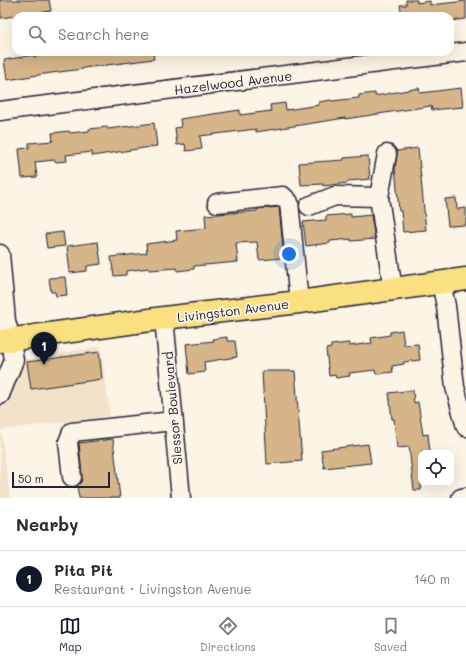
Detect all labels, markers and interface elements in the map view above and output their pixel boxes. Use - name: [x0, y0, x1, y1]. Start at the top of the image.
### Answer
- search box: [12, 12, 454, 56]
- icon: search: [26, 23, 48, 45]
- text: Search here: [58, 24, 149, 44]
- street label: Hazelwood Avenue: [173, 66, 293, 98]
- your location: [279, 244, 299, 264]
- street label: Livingston Avenue: [176, 295, 290, 325]
- pin: 1: [31, 332, 57, 365]
- street label: Slessor Boulevard: [159, 351, 185, 465]
- map controls: [418, 450, 454, 486]
- button: locate: [418, 450, 454, 486]
- scale bar: [12, 470, 110, 489]
- text: 50 m: [18, 471, 44, 486]
- text: Nearby: [16, 513, 78, 535]
- text: Pita Pit: [54, 560, 113, 580]
- text: 1: [26, 570, 32, 587]
- text: 140 m: [414, 570, 450, 587]
- text: Restaurant · Livingston Avenue: [54, 580, 252, 597]
- tab: Map: [59, 615, 82, 654]
- tab: Directions: [200, 615, 256, 654]
- tab: Saved: [374, 615, 407, 654]

